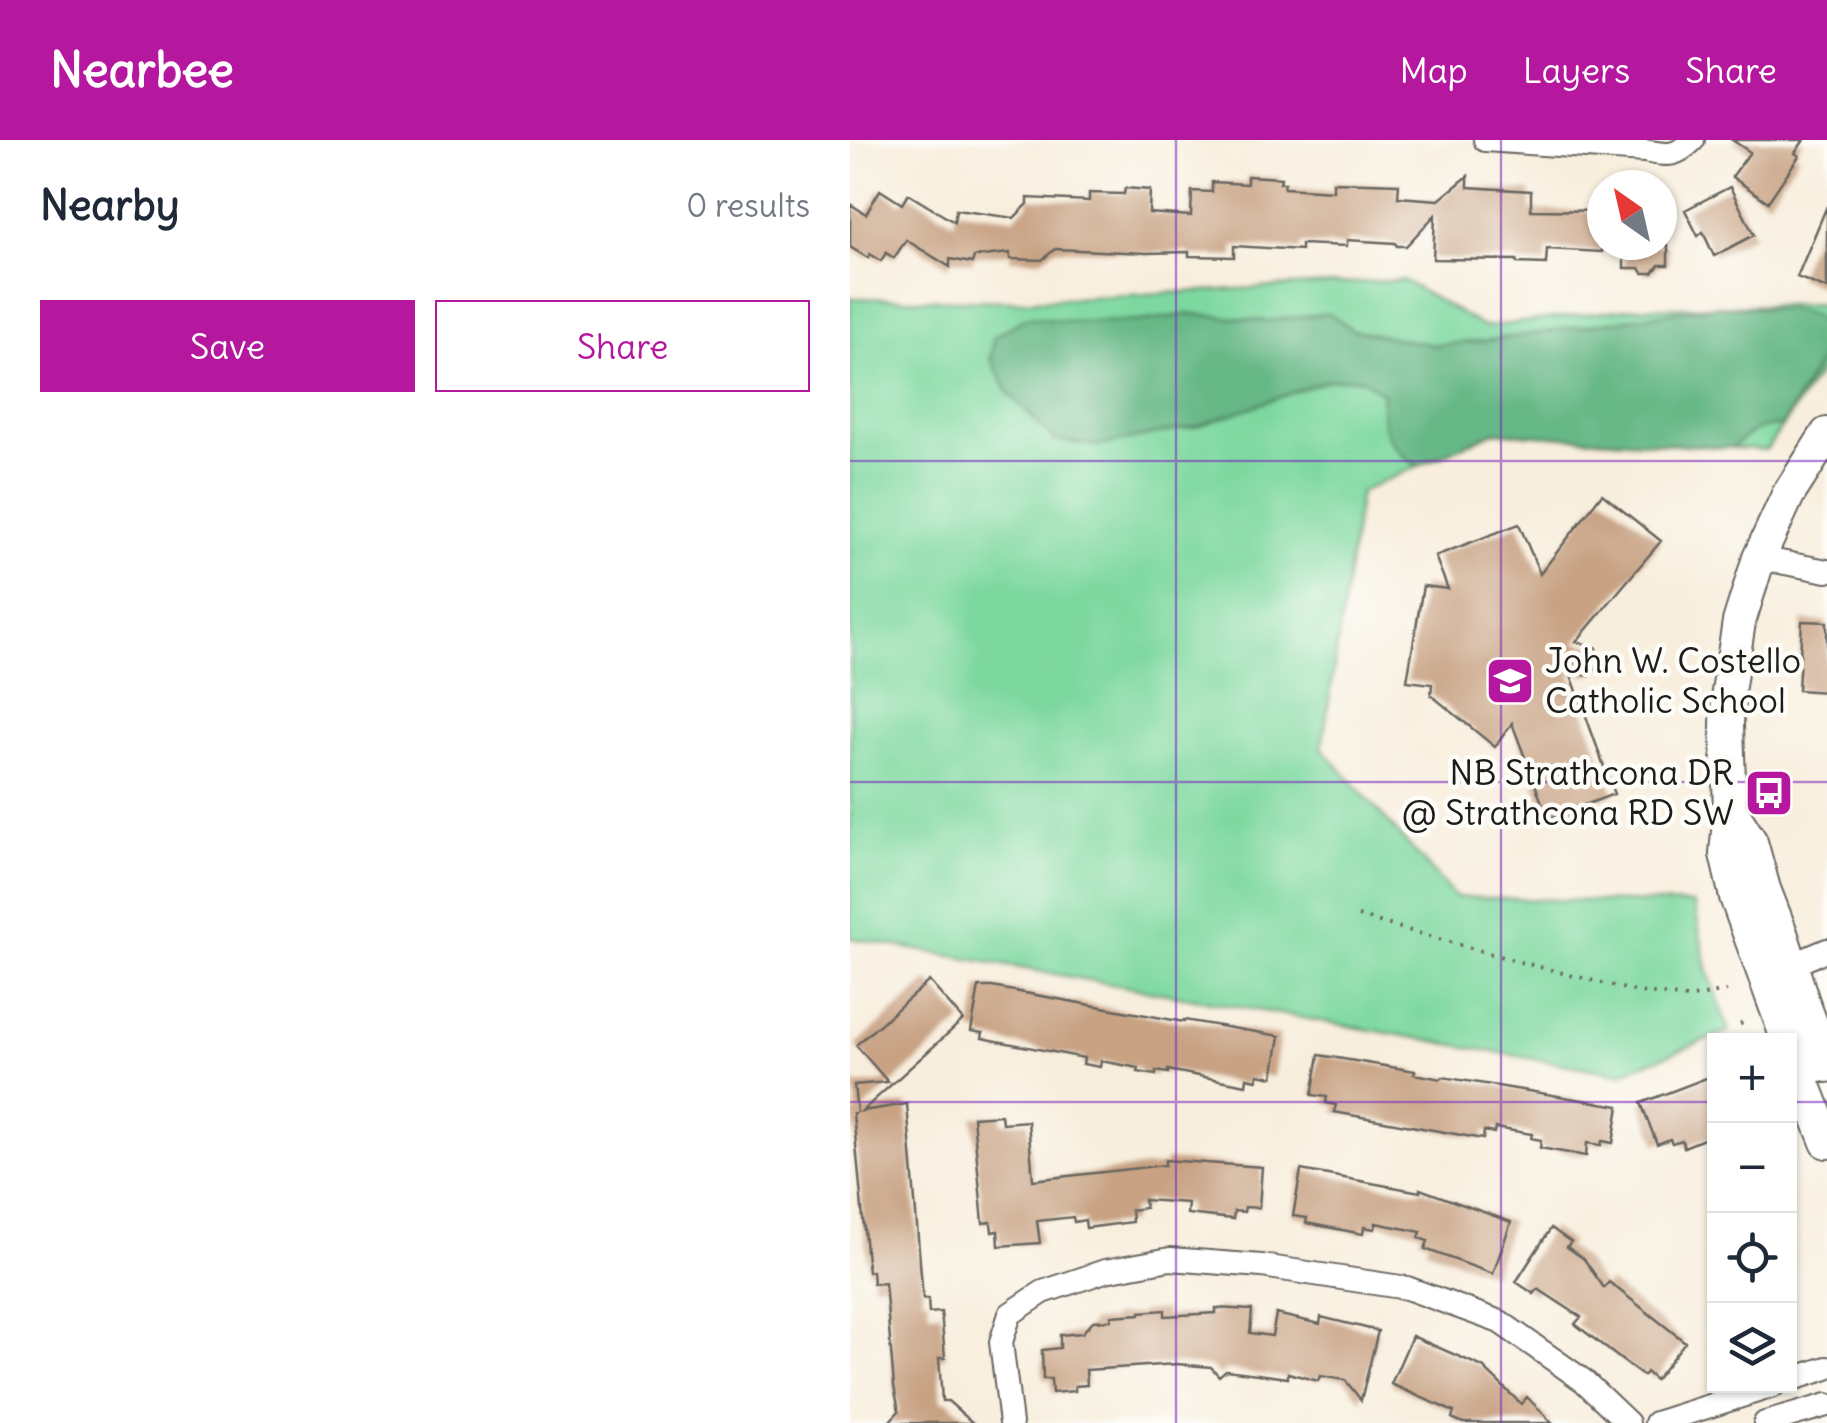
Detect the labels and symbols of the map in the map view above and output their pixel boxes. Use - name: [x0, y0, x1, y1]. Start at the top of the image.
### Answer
- north arrow: [1587, 170, 1677, 260]
- place label: John W. Costello Catholic School: [1545, 638, 1801, 722]
- school or university icon: John W. Costello Catholic School: [1484, 655, 1536, 707]
- place label: NB Strathcona DR @ Strathcona RD SW: [1402, 750, 1734, 834]
- bus stop icon: NB Strathcona DR @ Strathcona RD SW: [1743, 767, 1795, 819]

